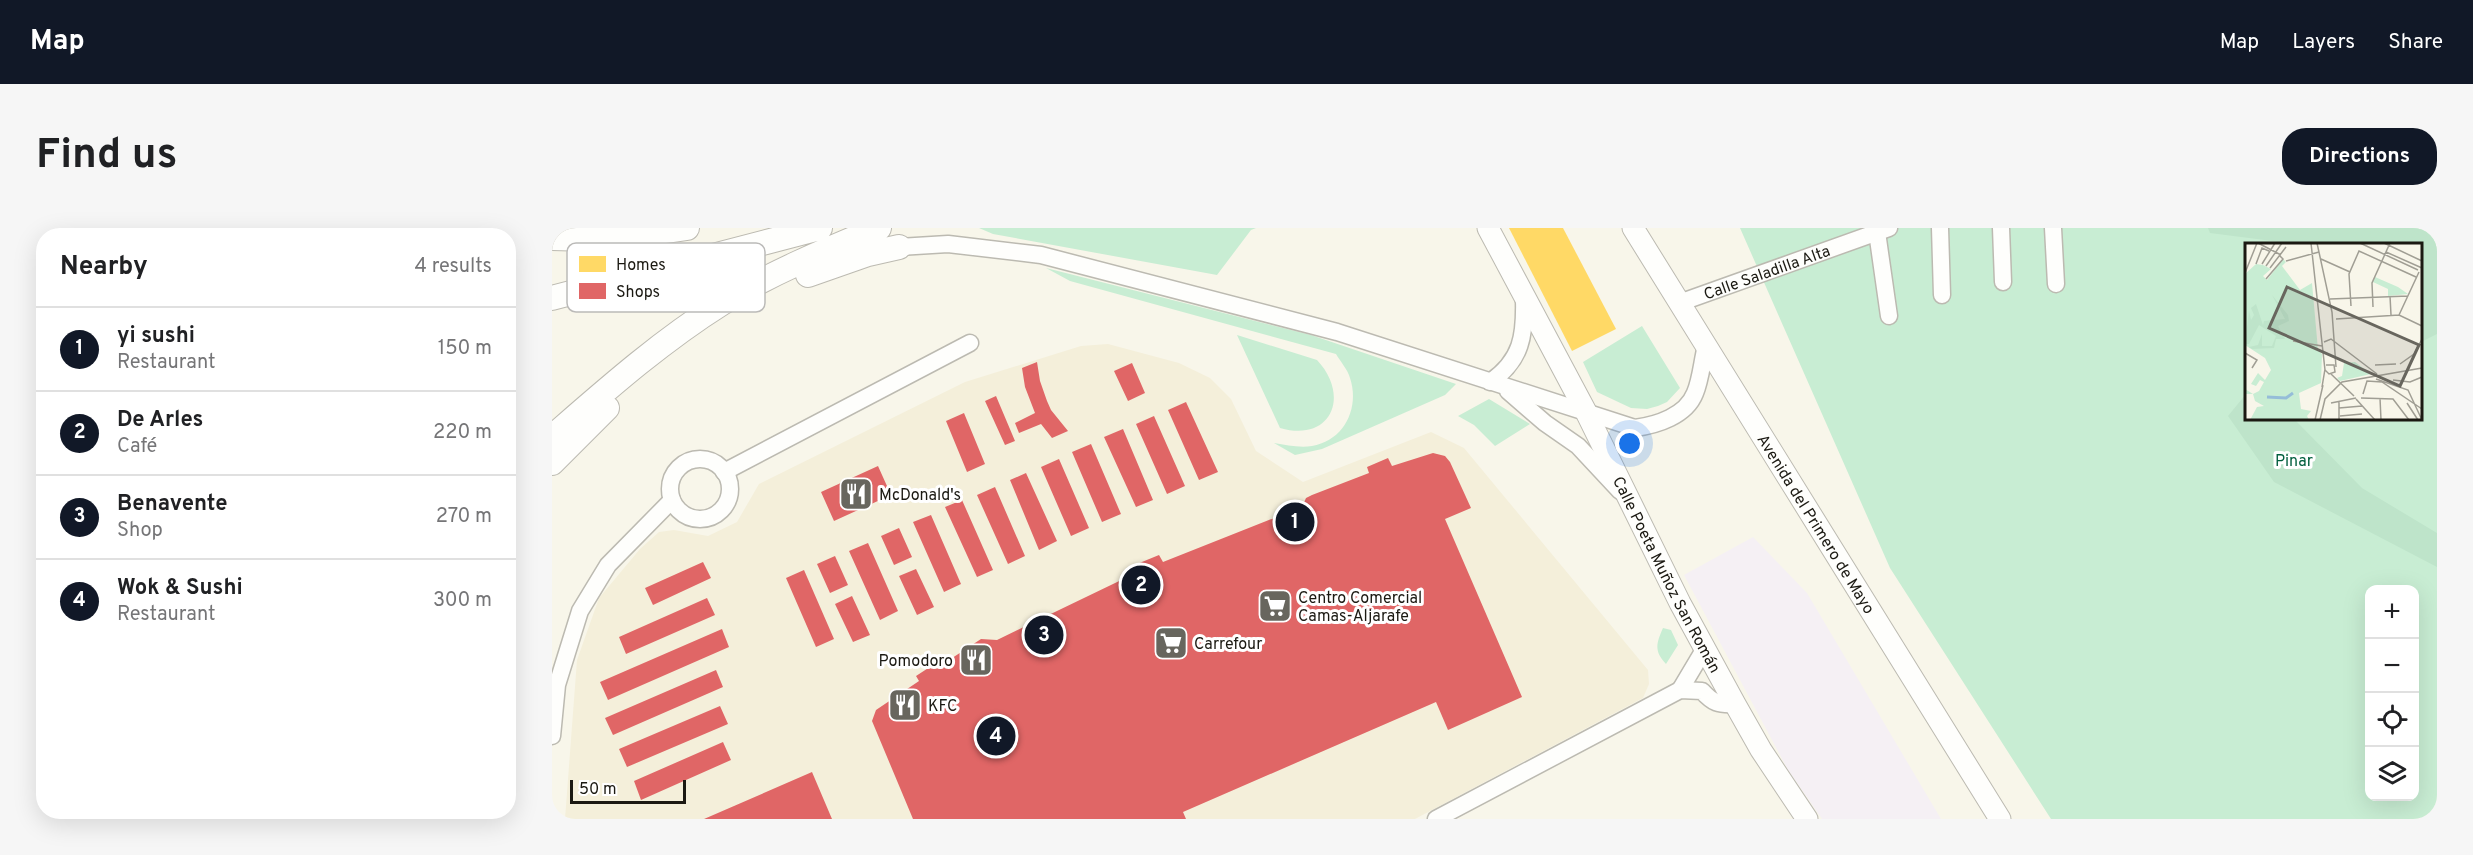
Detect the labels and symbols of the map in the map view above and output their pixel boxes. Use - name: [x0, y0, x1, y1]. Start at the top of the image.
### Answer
- street label: Calle Saladilla Alta: [1701, 242, 1833, 305]
- legend: [567, 243, 765, 312]
- inset map: [2245, 243, 2422, 420]
- text: Homes: [616, 256, 666, 276]
- text: Shops: [616, 283, 660, 303]
- your location: [1615, 429, 1644, 458]
- street label: Avenida del Primero de Mayo: [1752, 431, 1878, 618]
- park label: Pinar: [2275, 452, 2313, 472]
- street label: Calle Poeta Muñoz San Román: [1607, 473, 1724, 677]
- restaurant icon: McDonald's: [838, 476, 874, 512]
- place label: McDonald's: [879, 486, 961, 506]
- pin: 1: [1276, 500, 1314, 544]
- pin: 2: [1122, 562, 1160, 608]
- supermarket icon: Centro Comercial Camas-Aljarafe: [1257, 588, 1293, 624]
- place label: Centro Comercial Camas-Aljarafe: [1298, 589, 1422, 627]
- pin: 3: [1024, 612, 1064, 658]
- supermarket icon: Carrefour: [1153, 625, 1189, 661]
- place label: Carrefour: [1194, 635, 1262, 655]
- restaurant icon: Pomodoro: [958, 642, 994, 678]
- place label: Pomodoro: [878, 652, 953, 672]
- restaurant icon: KFC: [887, 687, 923, 723]
- place label: KFC: [928, 697, 957, 717]
- pin: 4: [976, 714, 1016, 758]
- scale bar: [570, 777, 686, 804]

